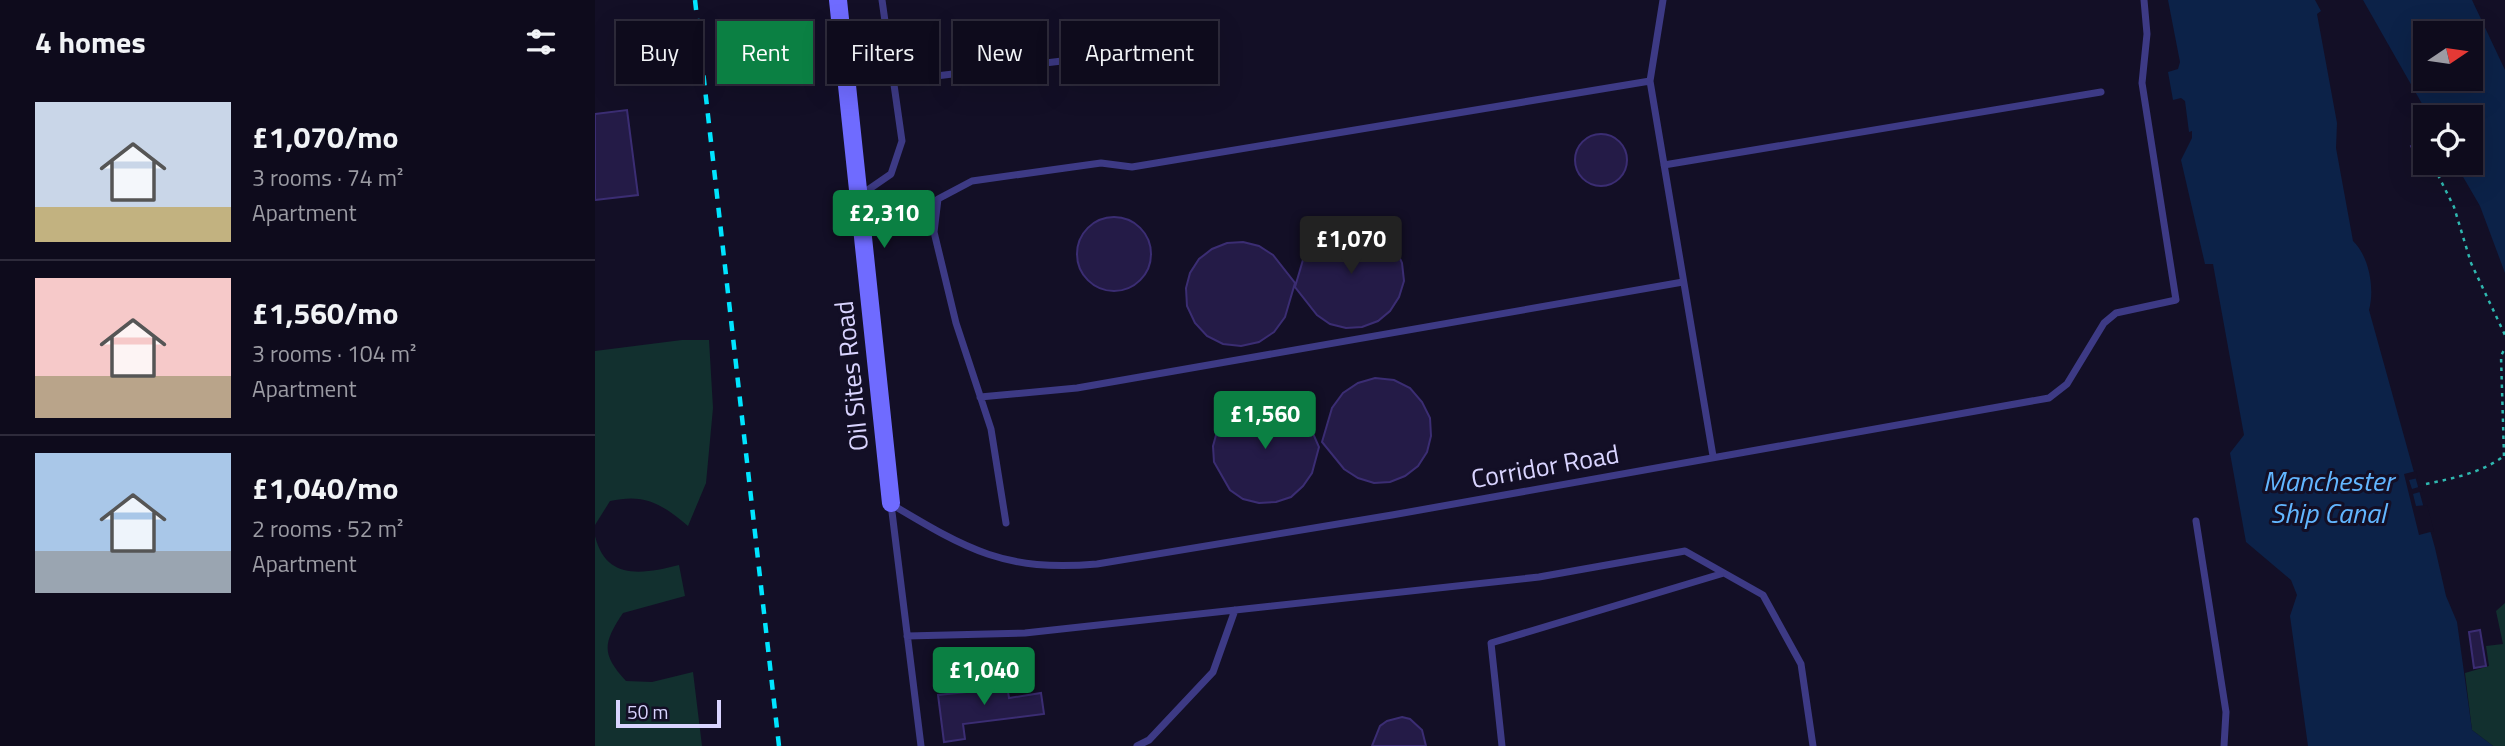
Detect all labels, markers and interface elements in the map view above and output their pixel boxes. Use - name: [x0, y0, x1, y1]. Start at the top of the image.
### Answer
- text: 4 homes: [35, 19, 146, 65]
- chip: Buy: [616, 21, 703, 84]
- chip: Rent: [717, 21, 813, 84]
- chip: Filters: [827, 21, 939, 84]
- chip: New: [953, 21, 1047, 84]
- chip: Apartment: [1061, 21, 1218, 84]
- north arrow: [2413, 21, 2483, 91]
- map controls: [2413, 21, 2483, 175]
- icon: filters: [522, 23, 560, 61]
- button: locate: [2413, 105, 2483, 175]
- text: £1,070/mo: [252, 114, 398, 160]
- icon: home: [91, 130, 175, 214]
- text: 3 rooms · 74 m²: [252, 160, 403, 195]
- pin: £2,310: [827, 190, 941, 250]
- text: Apartment: [252, 195, 357, 230]
- text: £2,310: [849, 195, 919, 230]
- pin: £1,070: [1294, 216, 1408, 276]
- text: £1,070: [1316, 221, 1386, 256]
- text: £1,560/mo: [252, 290, 398, 336]
- street label: Oil Sites Road: [824, 299, 878, 453]
- icon: home: [91, 306, 175, 390]
- text: 3 rooms · 104 m²: [252, 336, 416, 371]
- text: Apartment: [252, 371, 357, 406]
- pin: £1,560: [1208, 392, 1322, 451]
- text: £1,560: [1230, 396, 1300, 431]
- street label: Corridor Road: [1468, 434, 1622, 498]
- water label: Manchester Ship Canal: [2263, 459, 2396, 534]
- text: £1,040/mo: [252, 465, 398, 511]
- icon: home: [91, 481, 175, 565]
- text: 2 rooms · 52 m²: [252, 511, 403, 546]
- text: Apartment: [252, 546, 357, 581]
- pin: £1,040: [927, 648, 1041, 707]
- text: £1,040: [949, 652, 1019, 687]
- scale bar: [616, 697, 721, 729]
- text: 50 m: [627, 697, 668, 726]

